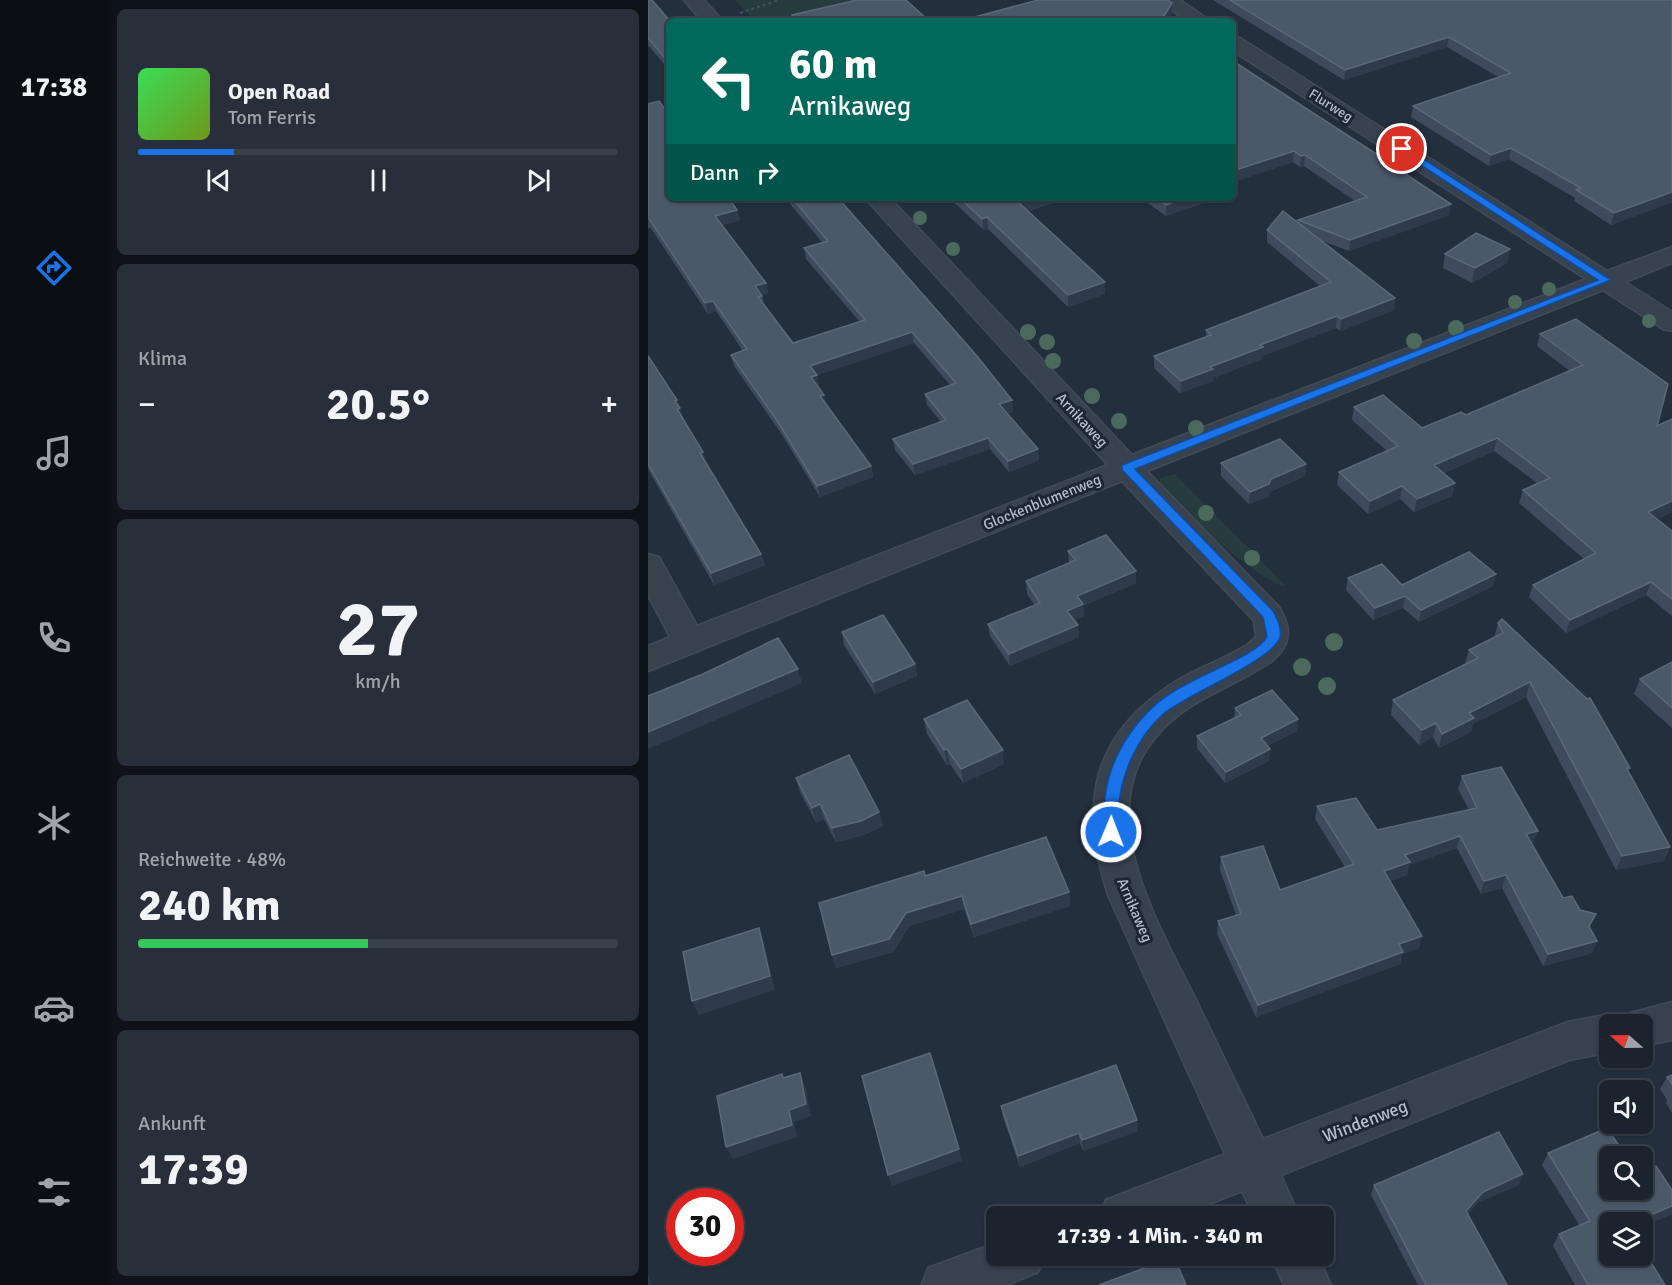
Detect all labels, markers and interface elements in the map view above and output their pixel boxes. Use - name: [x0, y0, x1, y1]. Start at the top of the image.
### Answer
- text: 60 m: [789, 39, 878, 90]
- icon: left: [690, 42, 768, 120]
- text: 17:38: [21, 71, 87, 104]
- text: Open Road: [228, 78, 330, 105]
- street label: Flurweg: [1306, 85, 1356, 126]
- text: Arnikaweg: [789, 90, 911, 123]
- text: Tom Ferris: [228, 105, 316, 130]
- pin: [1376, 123, 1427, 174]
- icon: arrive: [1385, 132, 1418, 165]
- icon: right: [751, 156, 784, 189]
- text: Dann: [690, 159, 739, 186]
- icon: previous: [202, 164, 235, 197]
- icon: pause: [362, 164, 395, 197]
- icon: next: [522, 164, 555, 197]
- icon: directions: [33, 247, 75, 289]
- text: Klima: [138, 346, 187, 371]
- text: 20.5°: [326, 377, 430, 432]
- text: −: [138, 384, 156, 425]
- text: +: [600, 384, 618, 425]
- street label: Arnikaweg: [1052, 389, 1112, 451]
- icon: music: [33, 432, 75, 474]
- street label: Glockenblumenweg: [980, 470, 1104, 534]
- text: 27: [336, 582, 420, 678]
- icon: phone: [33, 617, 75, 659]
- text: km/h: [355, 669, 401, 694]
- position arrow: [1079, 800, 1143, 864]
- icon: climate: [33, 802, 75, 844]
- text: Reichweite · 48%: [138, 847, 286, 872]
- street label: Arnikaweg: [1113, 875, 1157, 945]
- text: 240 km: [138, 878, 281, 933]
- icon: car: [33, 987, 75, 1029]
- north arrow: [1599, 1014, 1653, 1068]
- map controls: [1599, 1014, 1653, 1266]
- button: sound: [1599, 1080, 1653, 1134]
- street label: Windenweg: [1319, 1095, 1411, 1147]
- text: Ankunft: [138, 1111, 206, 1136]
- text: 17:39: [138, 1142, 248, 1197]
- button: search: [1599, 1146, 1653, 1200]
- icon: filters: [33, 1171, 75, 1213]
- speed limit sign: 30: [666, 1188, 744, 1266]
- button: layers: [1599, 1212, 1653, 1266]
- text: 17:39 · 1 Min. · 340 m: [1057, 1222, 1263, 1249]

